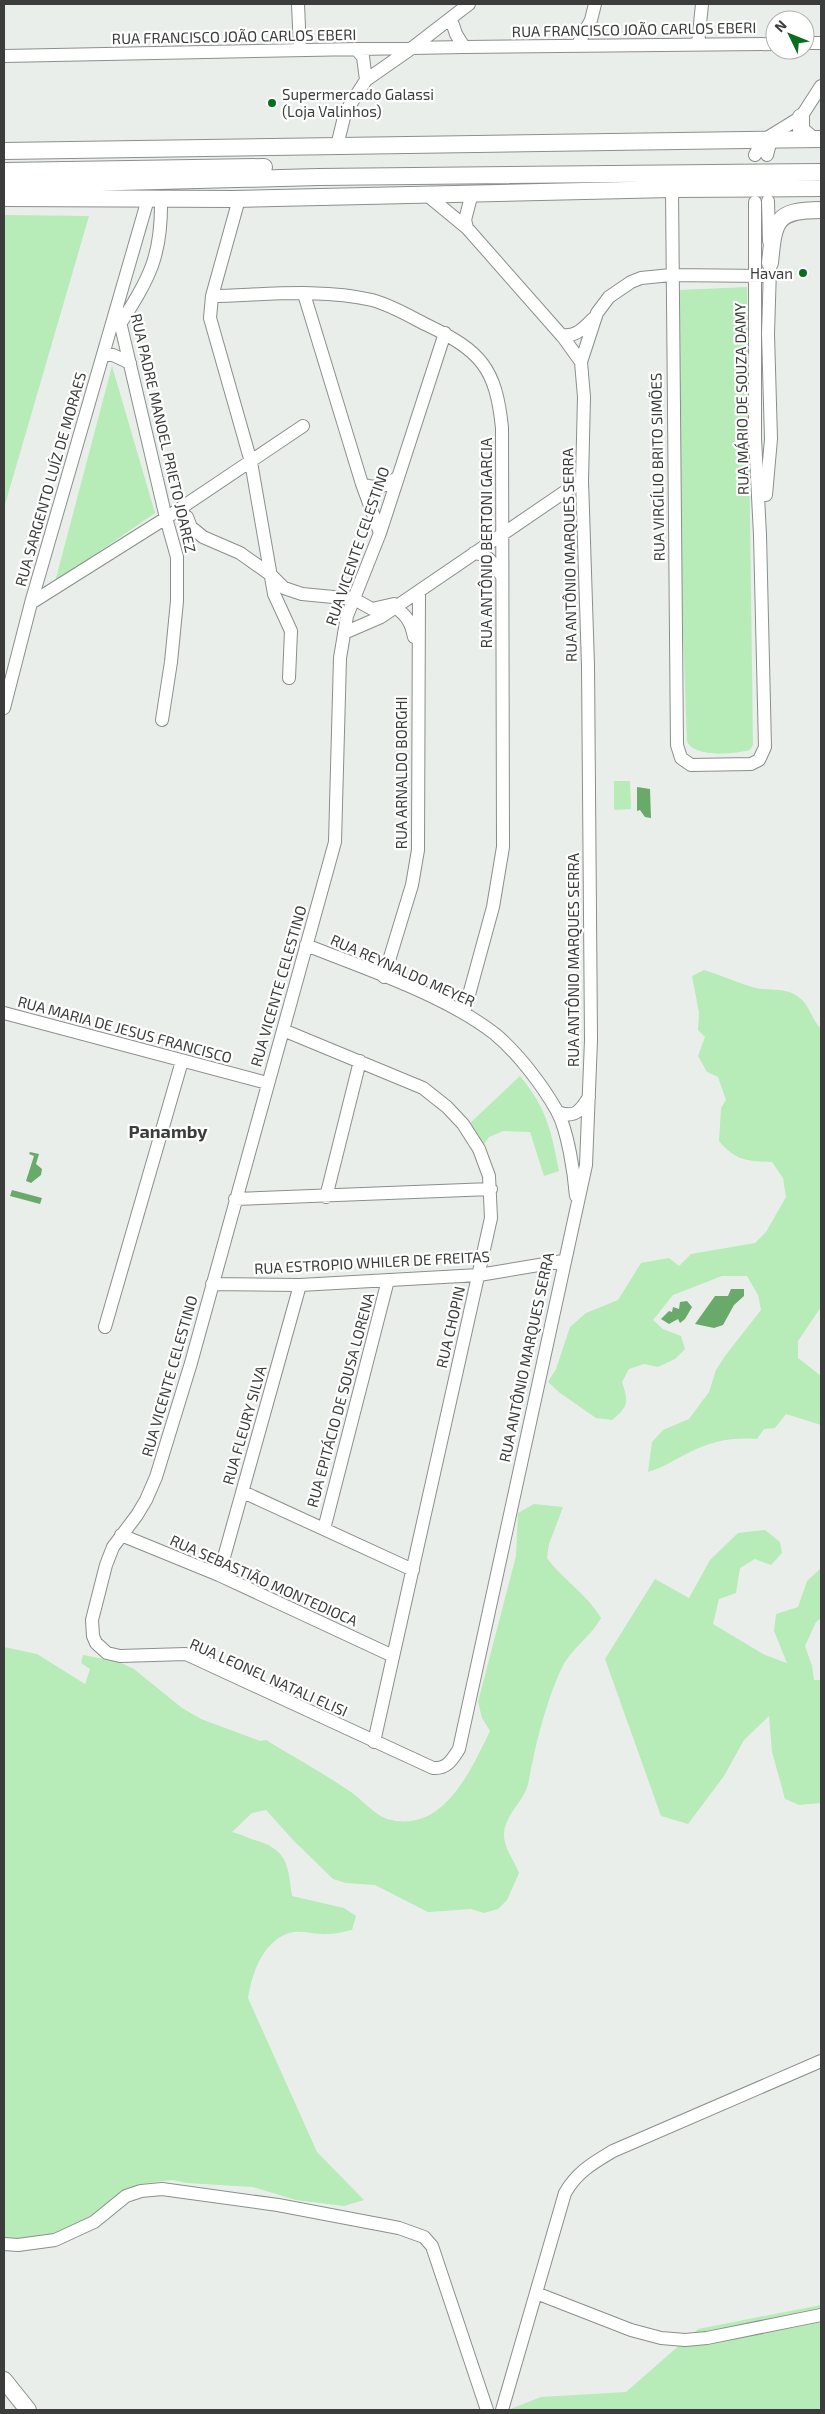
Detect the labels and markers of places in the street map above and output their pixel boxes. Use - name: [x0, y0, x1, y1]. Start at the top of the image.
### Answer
- place label: Supermercado Galassi (Loja Valinhos): [282, 85, 434, 121]
- marker: Supermercado Galassi (Loja Valinhos): [266, 97, 278, 109]
- place label: Havan: [750, 264, 793, 282]
- marker: Havan: [797, 267, 809, 279]

